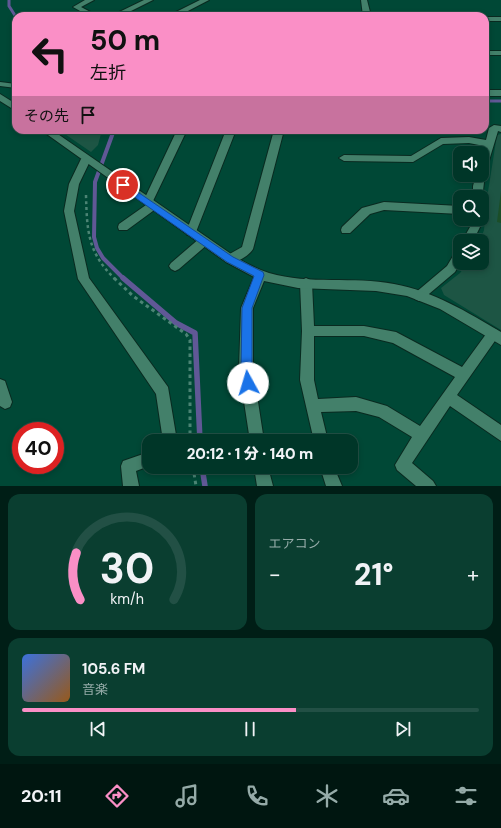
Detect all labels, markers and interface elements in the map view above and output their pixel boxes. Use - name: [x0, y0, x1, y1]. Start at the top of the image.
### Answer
- text: 50 m: [90, 22, 160, 59]
- icon: left: [24, 28, 76, 80]
- text: 左折: [90, 61, 126, 85]
- icon: arrive: [77, 104, 99, 126]
- text: その先: [24, 106, 69, 126]
- map controls: [453, 146, 489, 270]
- button: sound: [453, 146, 489, 182]
- pin: [106, 168, 140, 202]
- icon: arrive: [112, 174, 134, 196]
- button: search: [453, 190, 489, 226]
- button: layers: [453, 234, 489, 270]
- position arrow: [227, 362, 269, 404]
- speed limit sign: 40: [12, 422, 64, 474]
- text: 20:12 · 1 分 · 140 m: [187, 444, 313, 464]
- text: エアコン: [269, 535, 321, 552]
- text: 30: [100, 542, 154, 596]
- text: 21°: [354, 555, 393, 594]
- text: −: [269, 560, 281, 589]
- text: +: [467, 560, 479, 589]
- text: km/h: [110, 590, 144, 608]
- text: 105.6 FM: [82, 659, 145, 679]
- text: 音楽: [82, 681, 108, 698]
- icon: previous: [87, 718, 109, 740]
- icon: pause: [239, 718, 261, 740]
- icon: next: [392, 718, 414, 740]
- icon: directions: [103, 782, 131, 810]
- icon: music: [173, 782, 201, 810]
- icon: phone: [243, 782, 271, 810]
- icon: climate: [313, 782, 341, 810]
- icon: car: [382, 782, 410, 810]
- icon: filters: [452, 782, 480, 810]
- text: 20:11: [21, 784, 62, 808]

